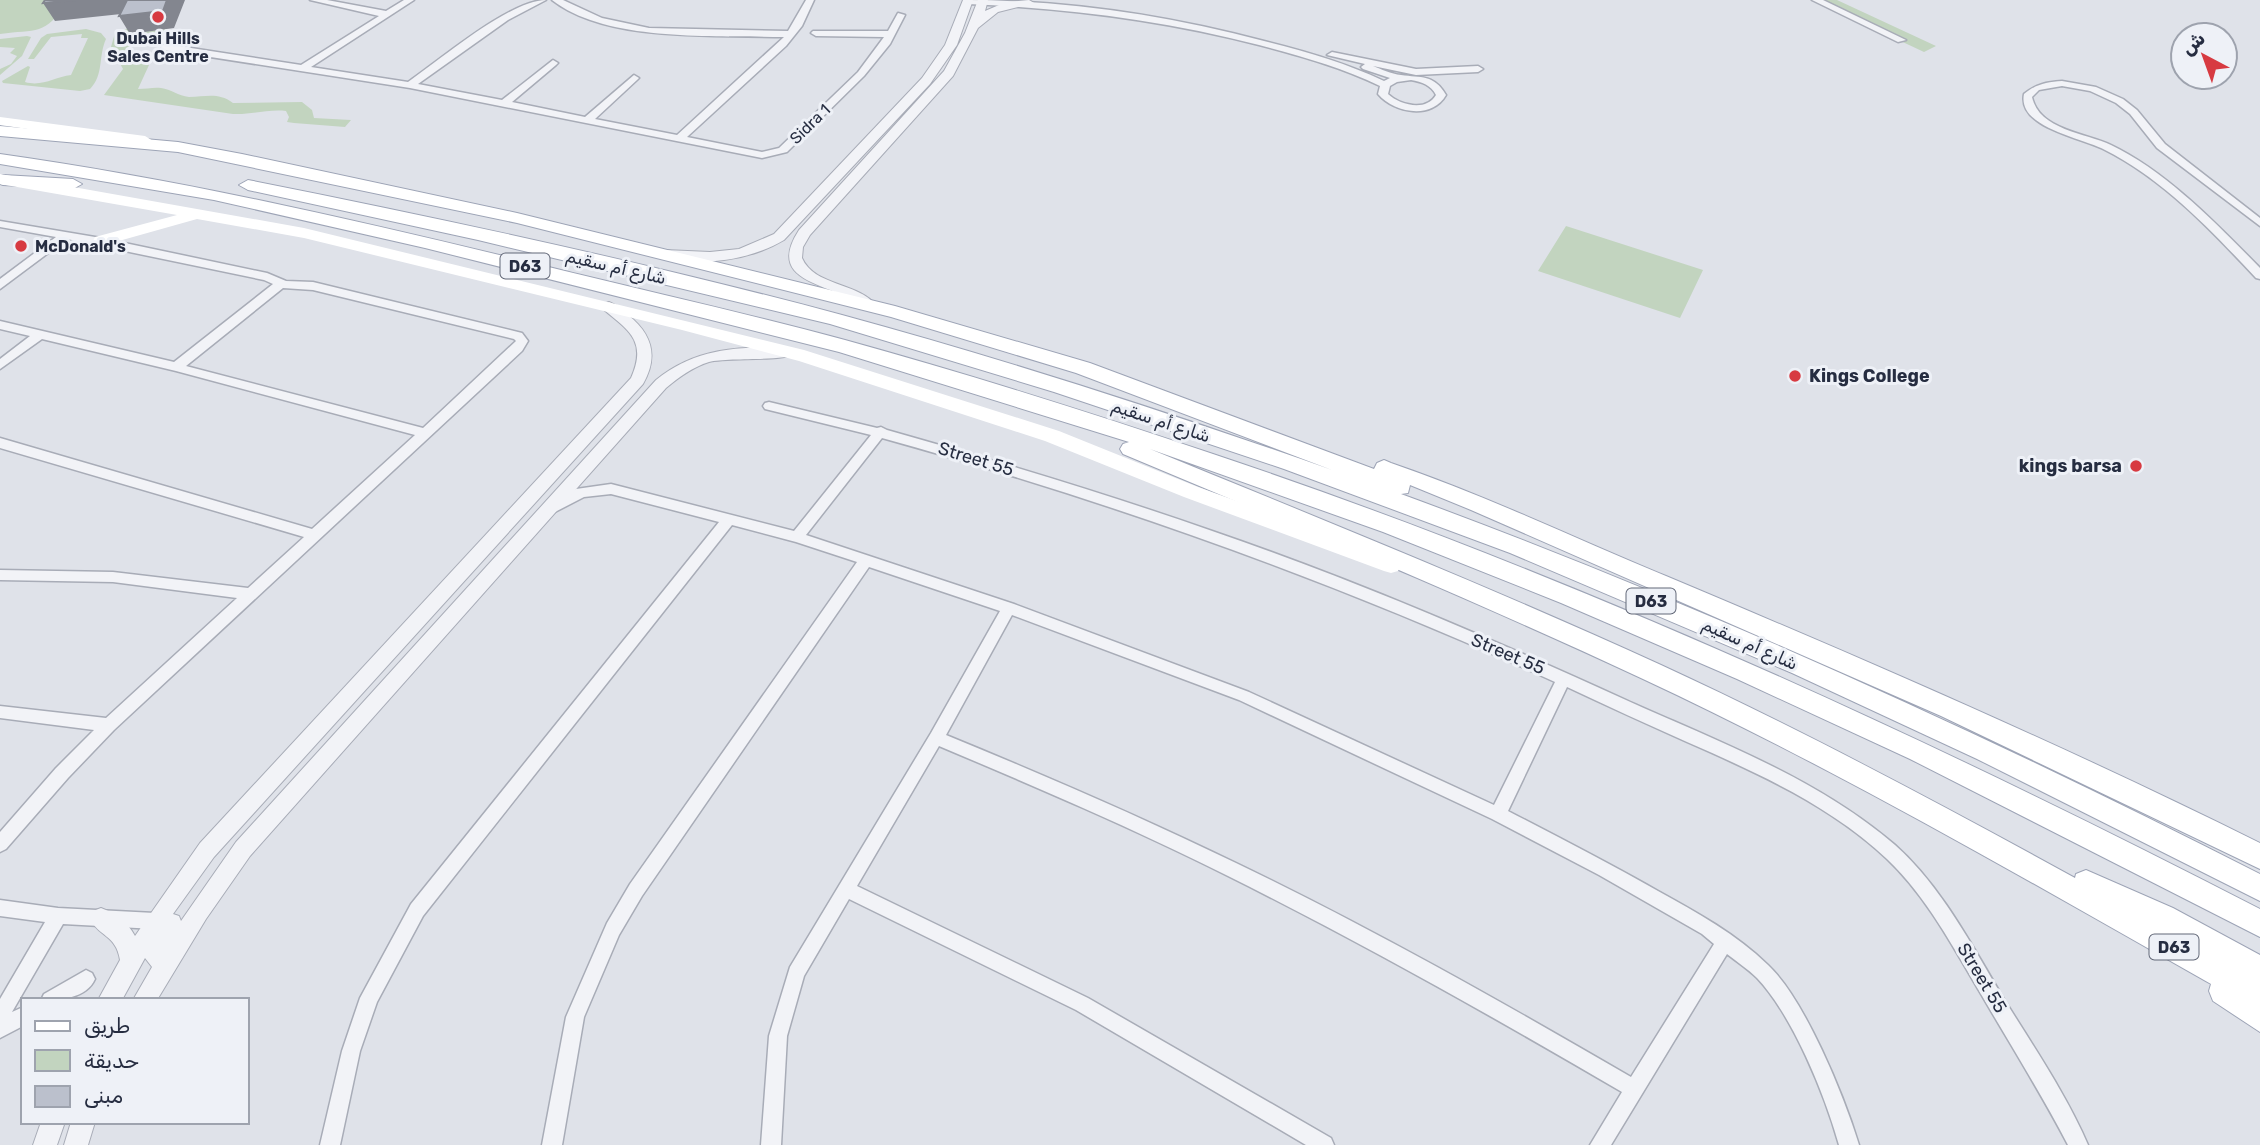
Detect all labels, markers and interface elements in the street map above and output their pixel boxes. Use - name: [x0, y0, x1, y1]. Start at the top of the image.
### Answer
- marker: Dubai Hills Sales Centre: [150, 9, 166, 25]
- north arrow: [2169, 21, 2239, 91]
- text: ش: [2177, 27, 2210, 60]
- place label: Dubai Hills Sales Centre: [107, 29, 209, 66]
- street label: Sidra 1: [786, 100, 834, 148]
- place label: McDonald's: [35, 237, 126, 256]
- marker: McDonald's: [13, 238, 29, 254]
- street label: شارع أم سقيم: [563, 245, 668, 290]
- road number: D63: [500, 254, 550, 278]
- place label: Kings College: [1809, 365, 1930, 387]
- marker: Kings College: [1787, 368, 1803, 384]
- street label: شارع أم سقيم: [1108, 395, 1213, 448]
- street label: Street 55: [936, 437, 1016, 481]
- place label: kings barsa: [2019, 455, 2122, 477]
- marker: kings barsa: [2128, 458, 2144, 474]
- road number: D63: [1626, 588, 1676, 614]
- street label: شارع أم سقيم: [1698, 613, 1801, 676]
- street label: Street 55: [1468, 629, 1548, 679]
- road number: D63: [2150, 934, 2198, 959]
- street label: Street 55: [1953, 939, 2011, 1017]
- legend: [21, 998, 248, 1124]
- text: طريق: [84, 1013, 130, 1038]
- text: حديقة: [84, 1048, 139, 1073]
- text: مبنى: [84, 1083, 123, 1108]

